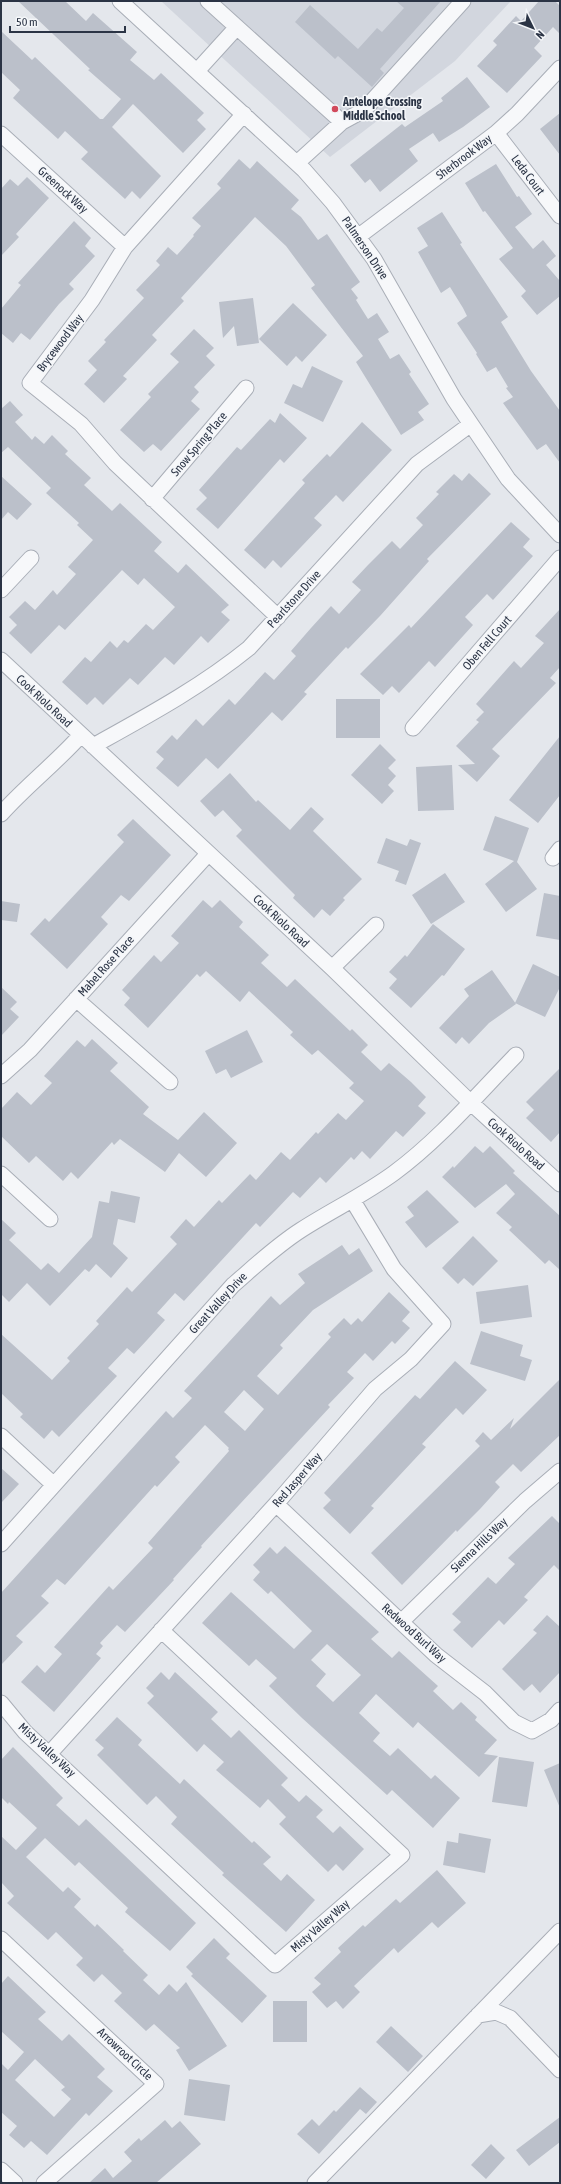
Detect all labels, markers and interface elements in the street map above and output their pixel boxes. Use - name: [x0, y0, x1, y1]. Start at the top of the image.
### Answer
- scale bar: [10, 8, 125, 34]
- north arrow: [513, 8, 553, 48]
- text: 50 m: [16, 15, 38, 29]
- text: N: [534, 28, 547, 41]
- place label: Antelope Crossing Middle School: [342, 95, 423, 123]
- marker: Antelope Crossing Middle School: [330, 104, 340, 114]
- street label: Sherbrook Way: [433, 131, 495, 182]
- street label: Leda Court: [508, 152, 548, 198]
- street label: Greenock Way: [35, 164, 91, 216]
- street label: Palmerson Drive: [339, 214, 391, 282]
- street label: Brycewood Way: [34, 311, 86, 375]
- street label: Snow Spring Place: [168, 409, 230, 479]
- street label: Pearlstone Drive: [264, 567, 324, 631]
- street label: Oben Fell Court: [460, 613, 515, 673]
- street label: Cook Riolo Road: [13, 672, 75, 730]
- street label: Cook Riolo Road: [250, 892, 312, 950]
- street label: Mabel Rose Place: [75, 933, 137, 999]
- street label: Cook Riolo Road: [485, 1115, 547, 1173]
- street label: Great Valley Drive: [186, 1269, 250, 1337]
- street label: Red Jasper Way: [270, 1450, 324, 1510]
- street label: Sienna Hills Way: [448, 1515, 510, 1575]
- street label: Redwood Burl Way: [379, 1601, 449, 1665]
- street label: Misty Valley Way: [15, 1720, 79, 1780]
- street label: Misty Valley Way: [288, 1897, 352, 1955]
- street label: Arrowroot Circle: [95, 2025, 155, 2083]

